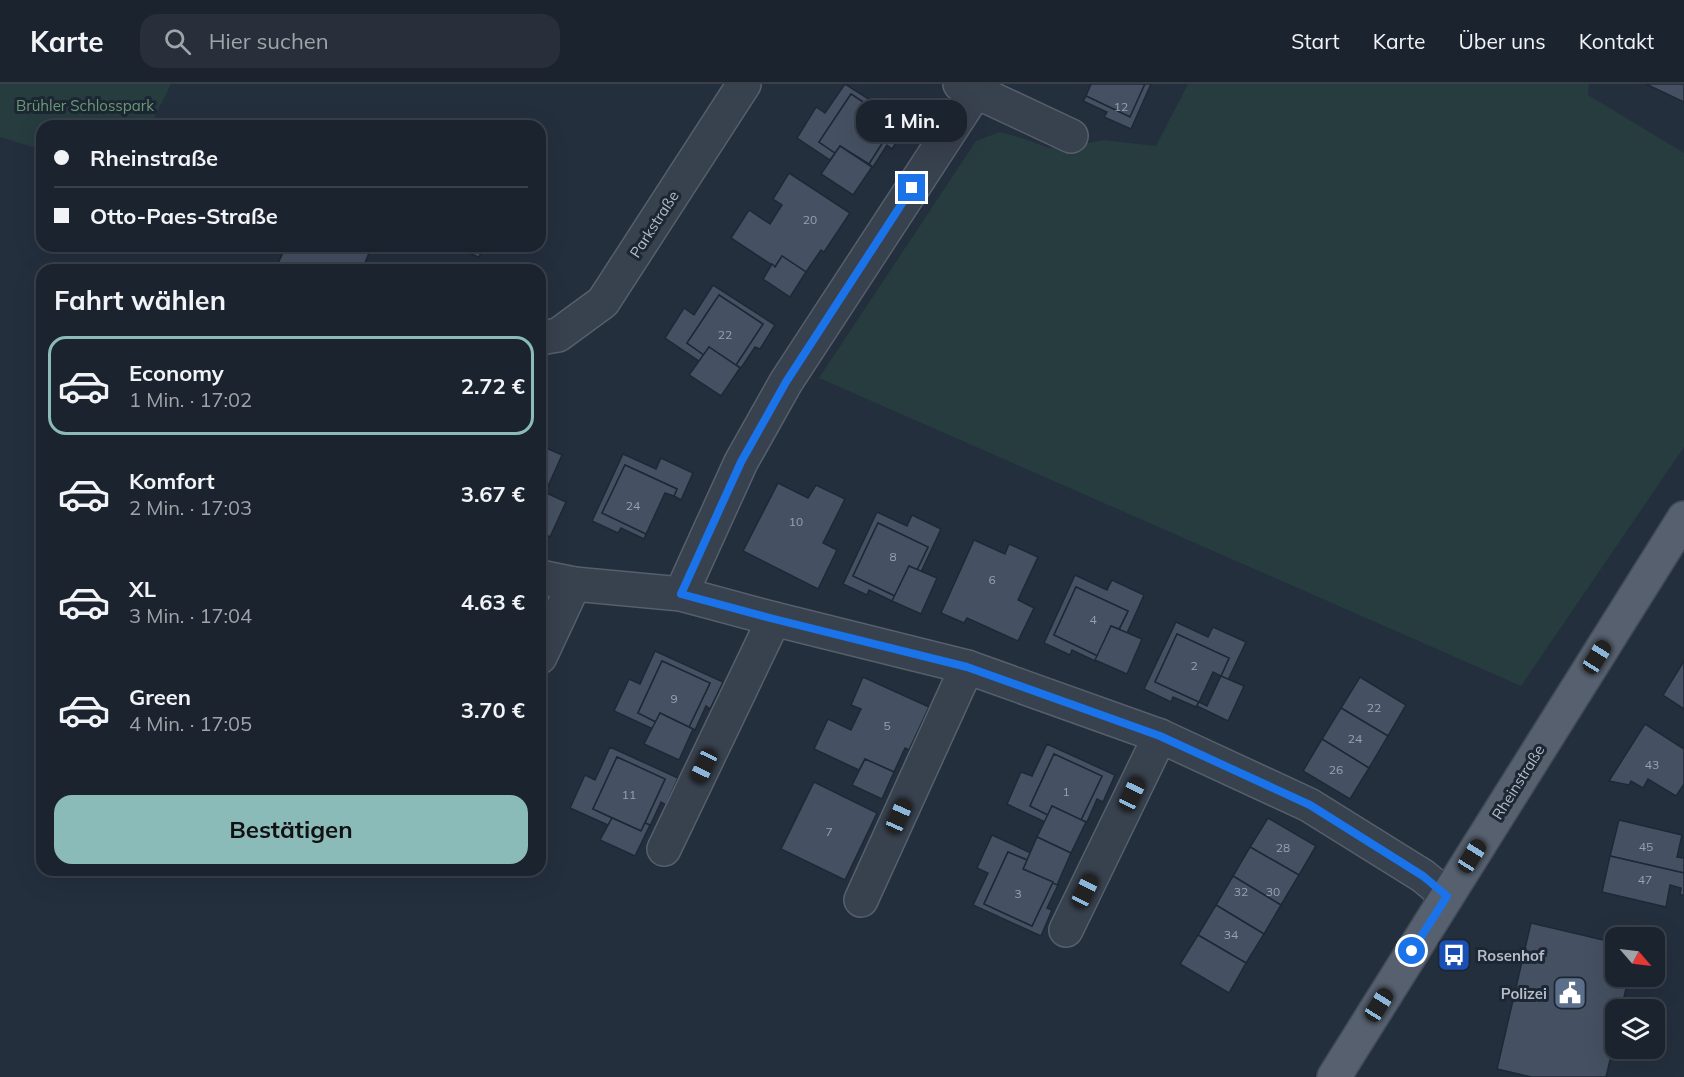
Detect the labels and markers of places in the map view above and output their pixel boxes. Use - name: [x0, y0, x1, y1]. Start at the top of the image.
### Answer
- bus stop icon: Rosenhof: [1436, 937, 1472, 973]
- place label: Rosenhof: [1477, 946, 1545, 965]
- public building icon: Polizei: [1552, 975, 1588, 1011]
- place label: Polizei: [1501, 984, 1547, 1003]

